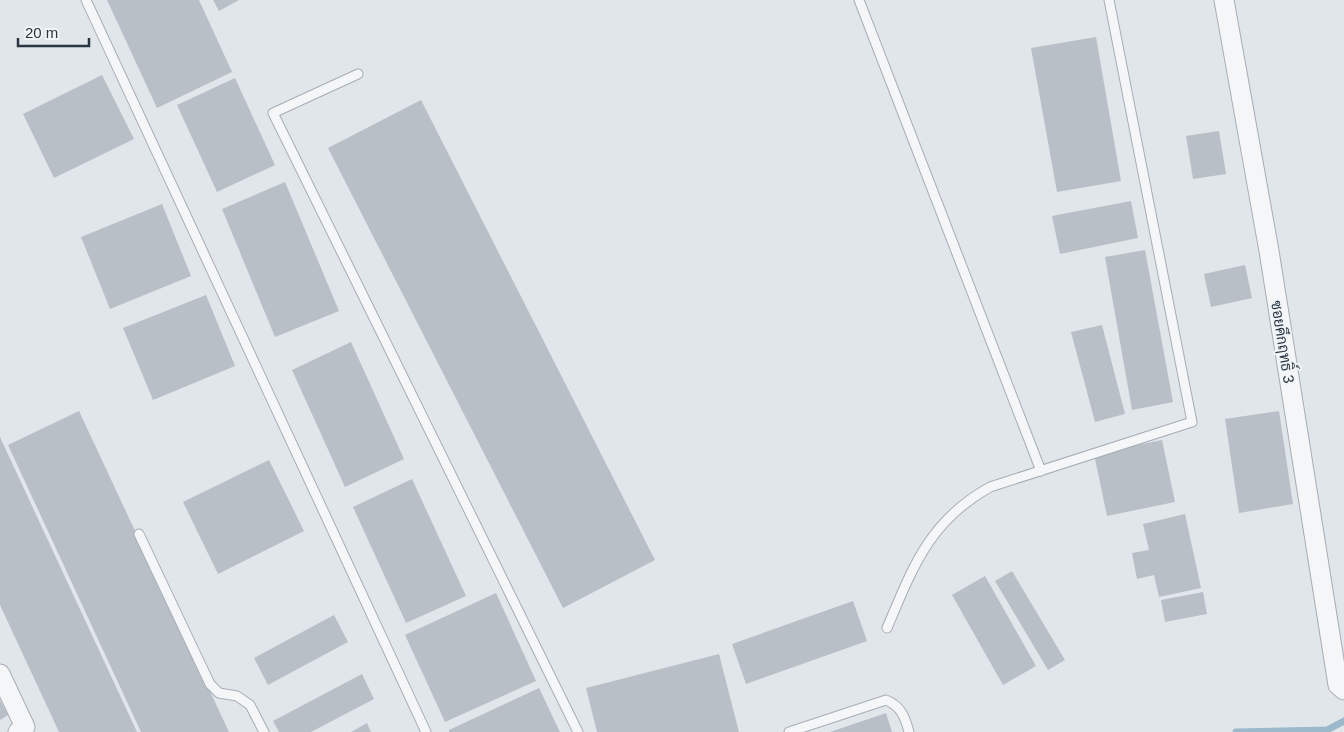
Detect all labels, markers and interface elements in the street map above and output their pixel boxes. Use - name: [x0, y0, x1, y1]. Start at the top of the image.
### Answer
- scale bar: [18, 15, 89, 47]
- text: 20 m: [25, 24, 58, 41]
- street label: ซอยคึกฤทธิ์ 3: [1267, 298, 1304, 385]

